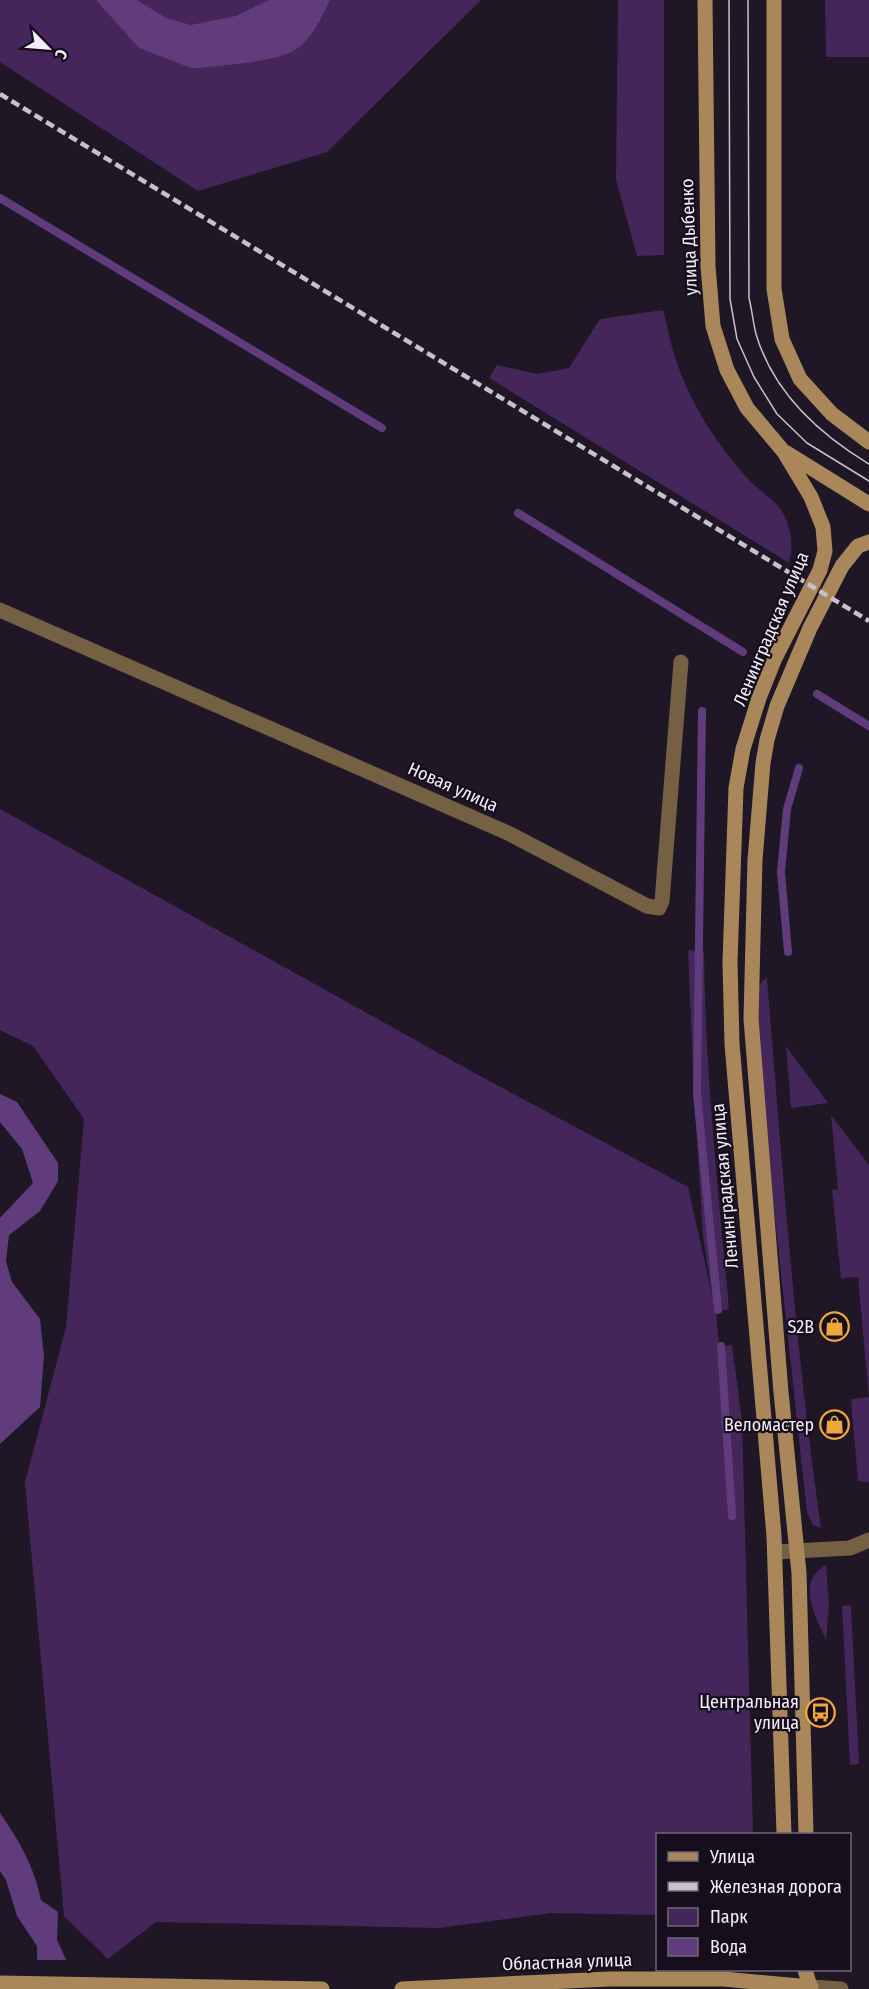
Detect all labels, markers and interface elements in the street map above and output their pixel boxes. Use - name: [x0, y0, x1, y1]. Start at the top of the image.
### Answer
- north arrow: [18, 18, 78, 78]
- text: С: [51, 46, 72, 62]
- street label: улица Дыбенко: [676, 178, 702, 296]
- street label: Ленинградская улица: [729, 548, 814, 709]
- street label: Новая улица: [405, 757, 502, 817]
- street label: Ленинградская улица: [707, 1102, 743, 1269]
- shop icon: S2B: [819, 1311, 851, 1343]
- place label: S2B: [787, 1316, 814, 1338]
- shop icon: Веломастер: [819, 1409, 851, 1441]
- place label: Веломастер: [724, 1414, 814, 1436]
- place label: Центральная улица: [699, 1691, 799, 1734]
- bus stop icon: Центральная улица: [804, 1696, 836, 1728]
- legend: [656, 1833, 851, 1971]
- text: Улица: [709, 1846, 755, 1868]
- text: Железная дорога: [710, 1876, 842, 1898]
- text: Парк: [710, 1906, 748, 1928]
- text: Вода: [710, 1936, 747, 1958]
- street label: Областная улица: [502, 1949, 633, 1975]

